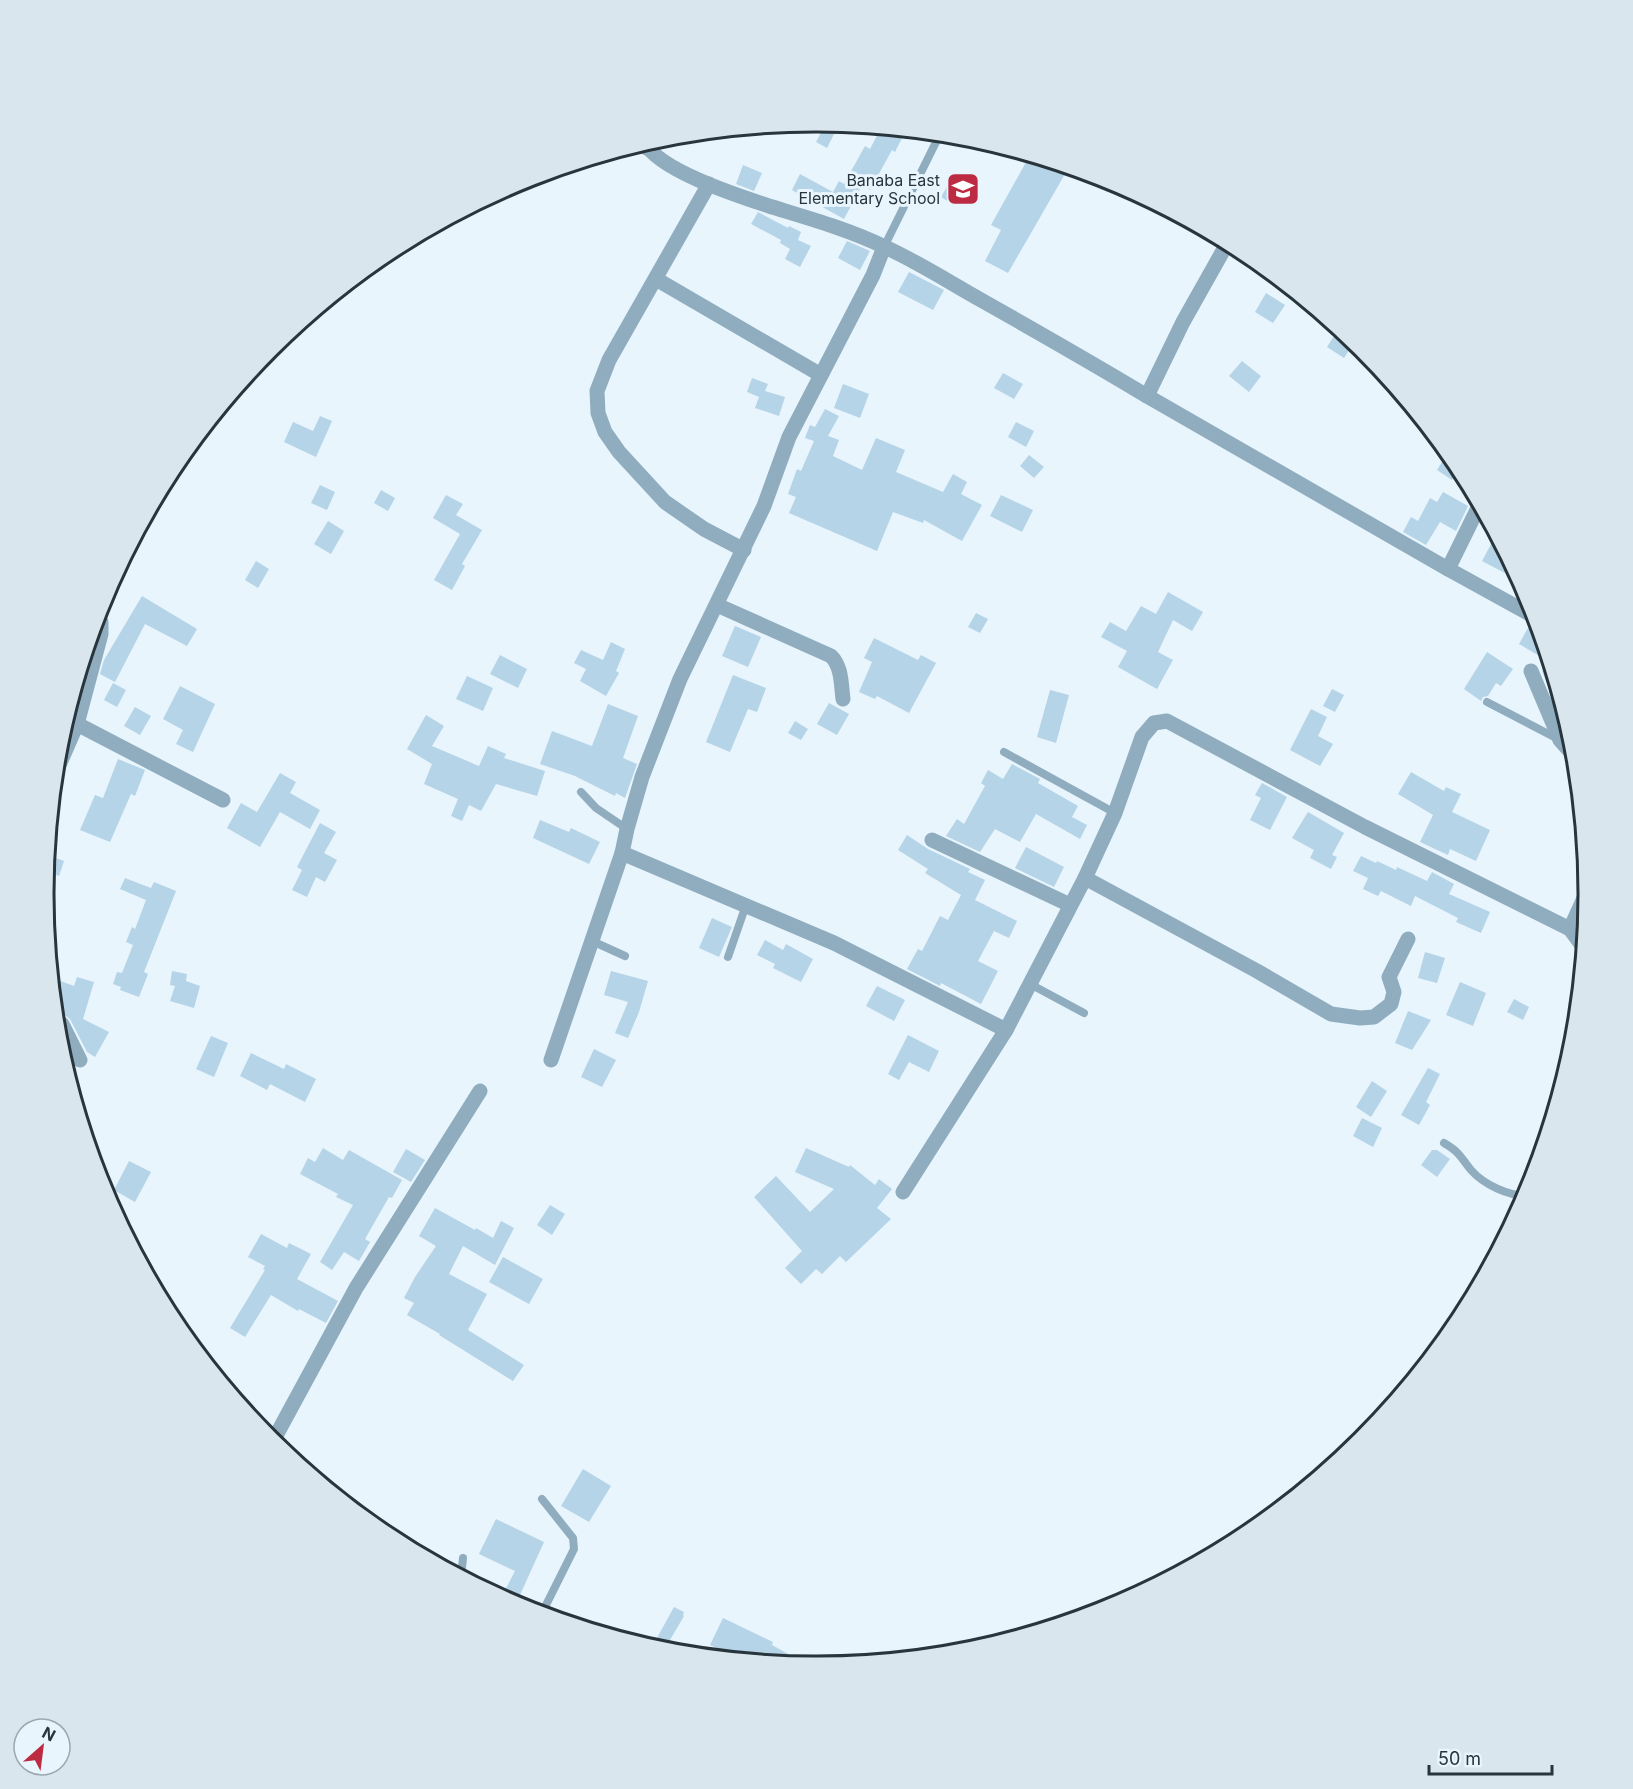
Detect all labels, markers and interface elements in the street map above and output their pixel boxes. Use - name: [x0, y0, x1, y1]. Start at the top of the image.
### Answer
- place label: Banaba East Elementary School: [798, 170, 940, 208]
- school or university icon: Banaba East Elementary School: [945, 171, 981, 207]
- north arrow: [12, 1717, 72, 1777]
- text: N: [39, 1722, 59, 1745]
- scale bar: [1429, 1738, 1552, 1776]
- text: 50 m: [1438, 1748, 1481, 1769]

